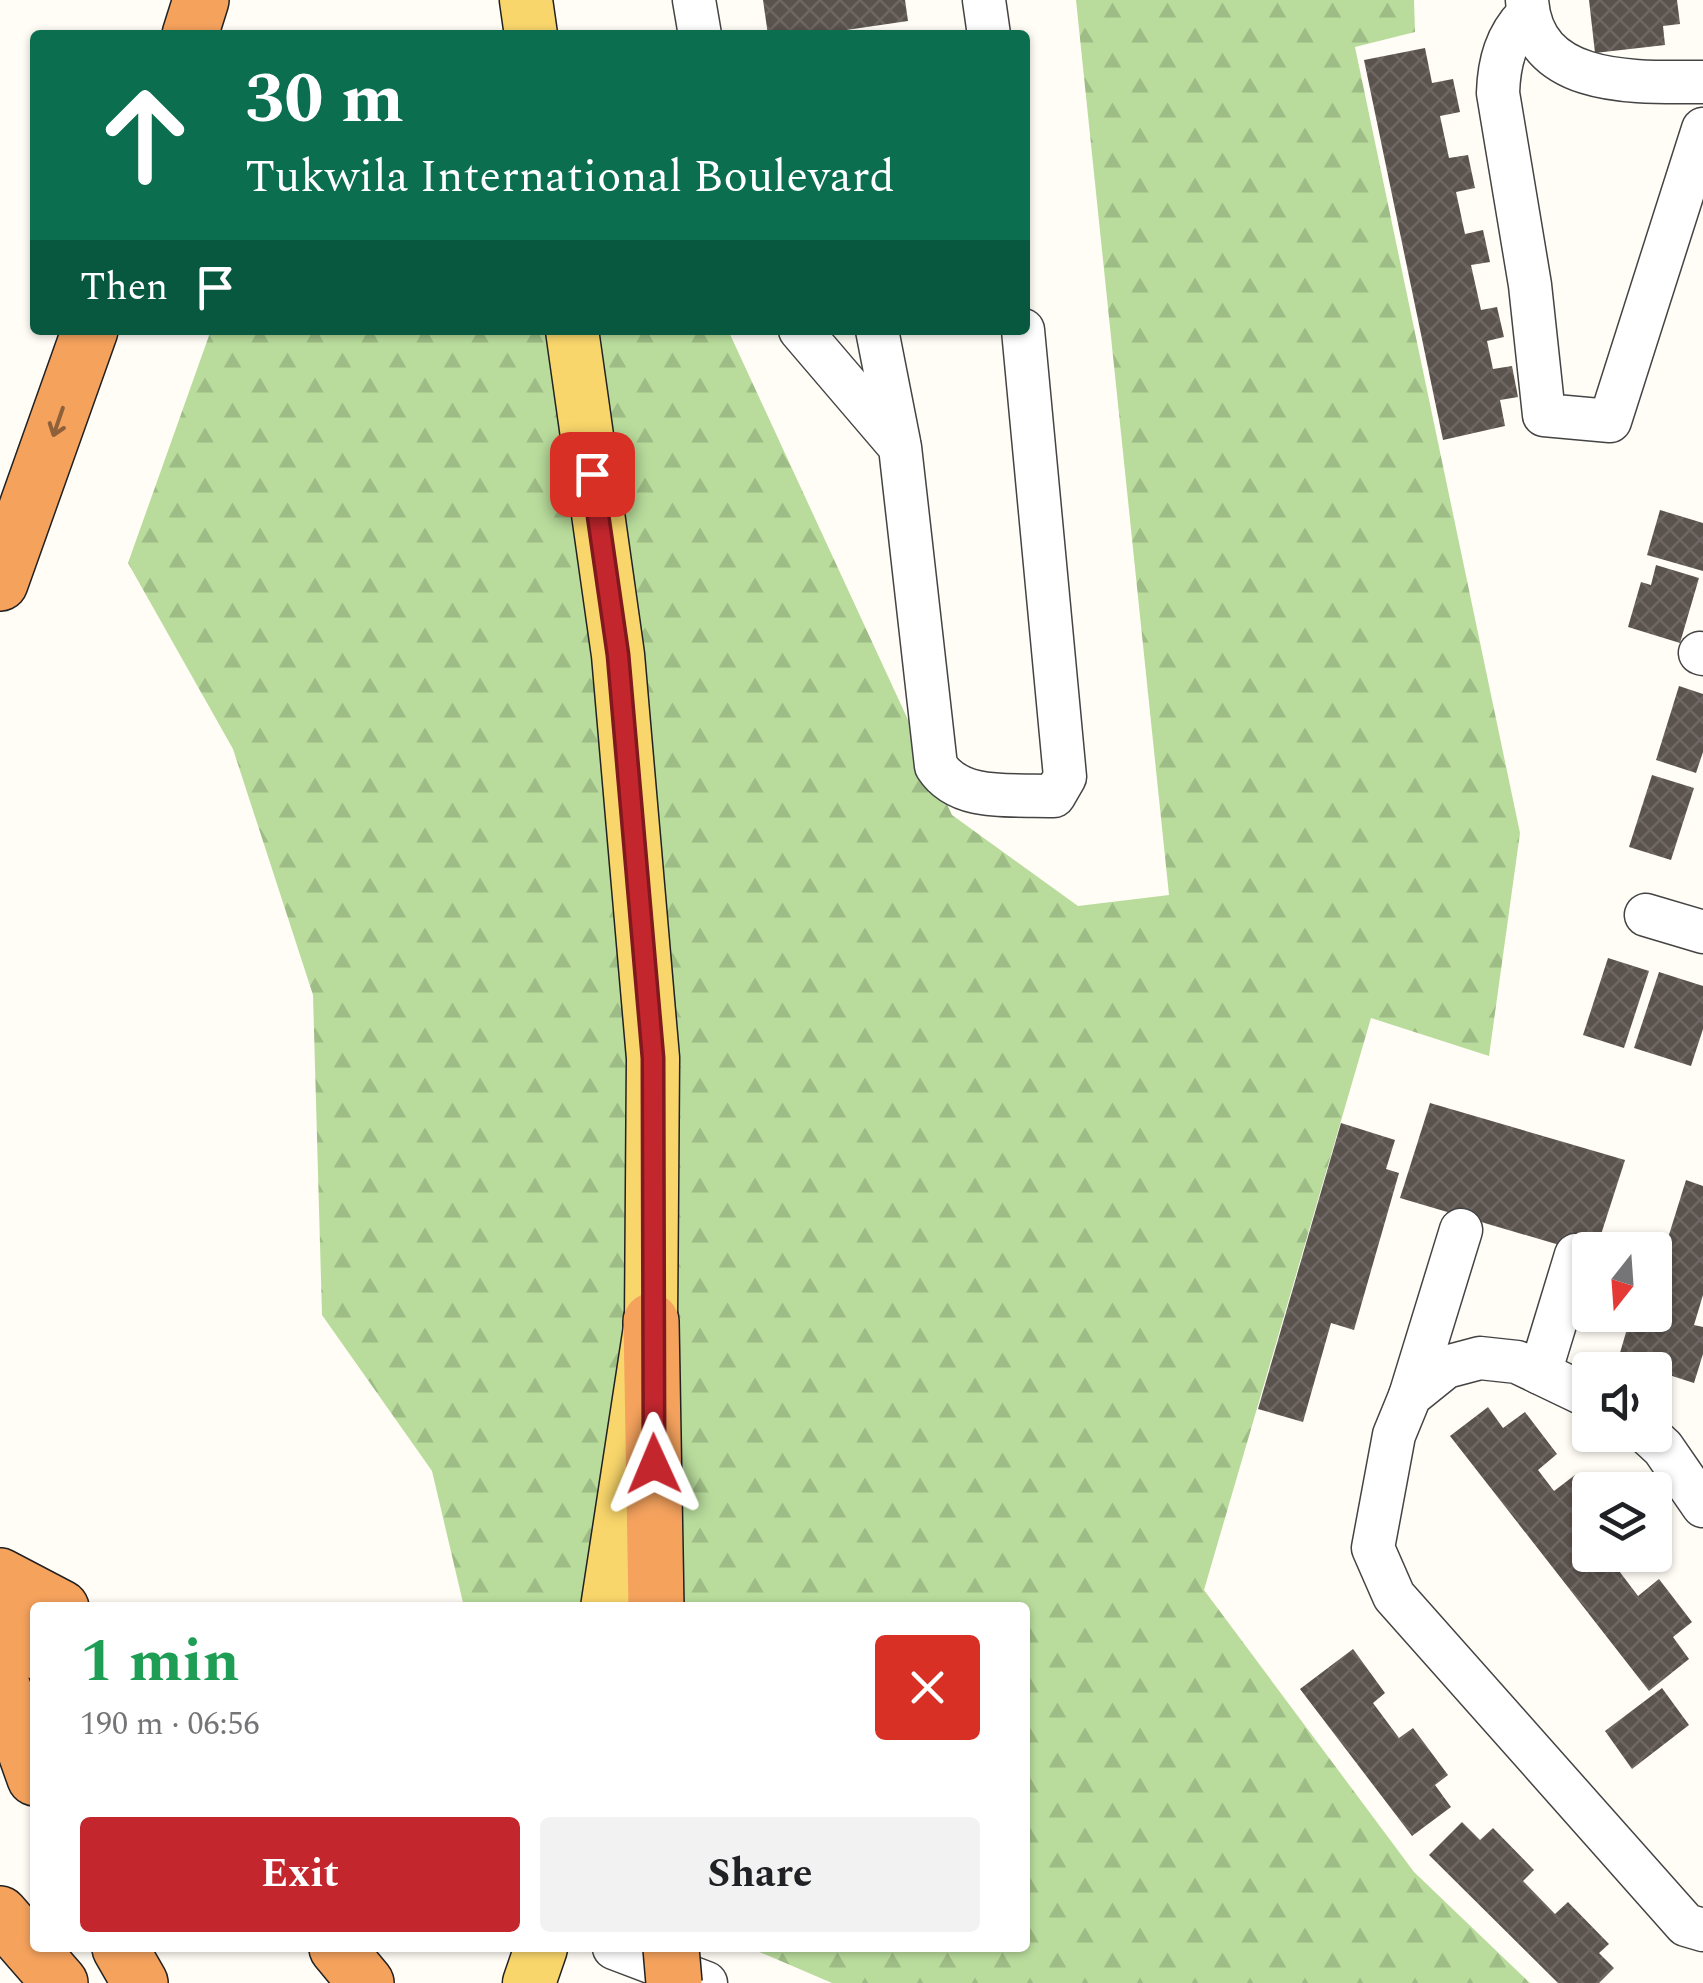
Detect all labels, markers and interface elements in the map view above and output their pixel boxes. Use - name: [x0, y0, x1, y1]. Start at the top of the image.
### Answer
- text: 30 m: [245, 47, 404, 153]
- icon: ahead: [80, 70, 210, 200]
- text: Tukwila International Boulevard: [245, 143, 895, 212]
- text: Then: [80, 259, 168, 317]
- icon: arrive: [188, 260, 243, 315]
- one-way arrow: [48, 406, 66, 437]
- pin: [550, 432, 635, 517]
- icon: arrive: [565, 447, 620, 502]
- north arrow: [1572, 1232, 1672, 1332]
- map controls: [1572, 1232, 1672, 1572]
- button: sound: [1572, 1352, 1672, 1452]
- position arrow: [602, 1412, 706, 1516]
- button: layers: [1572, 1472, 1672, 1572]
- text: 1 min: [80, 1616, 240, 1708]
- button: close: [875, 1635, 980, 1740]
- text: 190 m · 06:56: [80, 1700, 260, 1749]
- button: Exit: [80, 1817, 520, 1932]
- button: Share: [540, 1817, 980, 1932]

